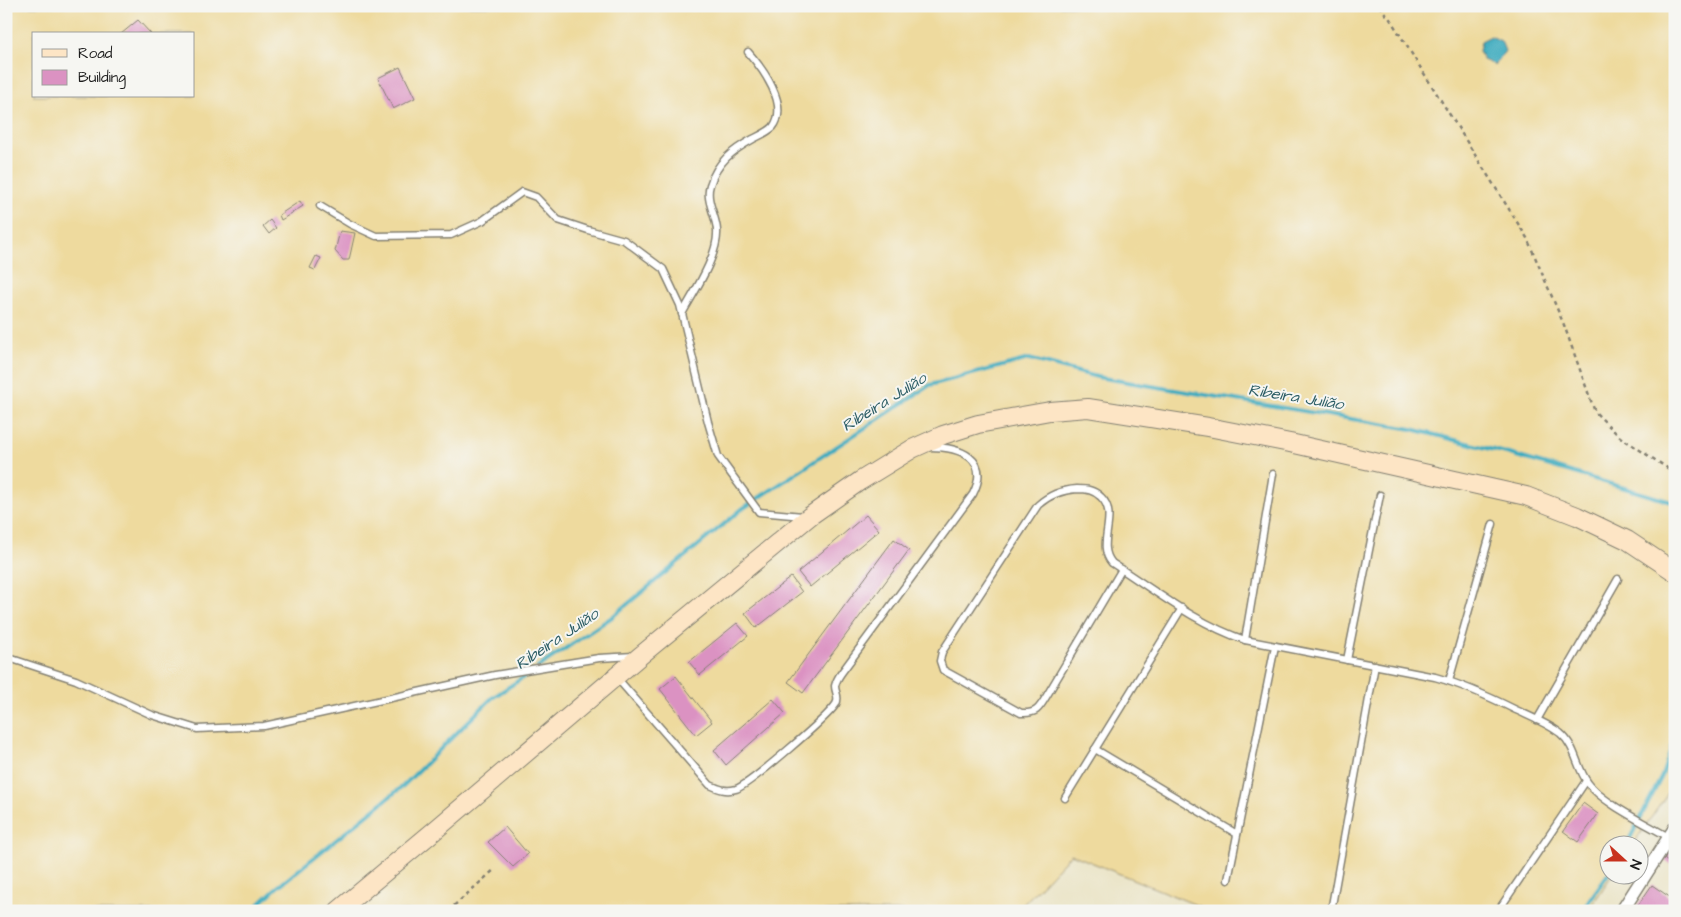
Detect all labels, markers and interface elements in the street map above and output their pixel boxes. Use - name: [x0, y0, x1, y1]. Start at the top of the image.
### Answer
- legend: [32, 32, 195, 98]
- text: Road: [78, 43, 113, 64]
- text: Building: [78, 67, 126, 89]
- water label: Ribeira Julião: [837, 367, 931, 437]
- water label: Ribeira Julião: [1247, 379, 1346, 416]
- water label: Ribeira Julião: [511, 602, 604, 675]
- north arrow: [1598, 834, 1648, 884]
- text: N: [1624, 857, 1646, 872]

